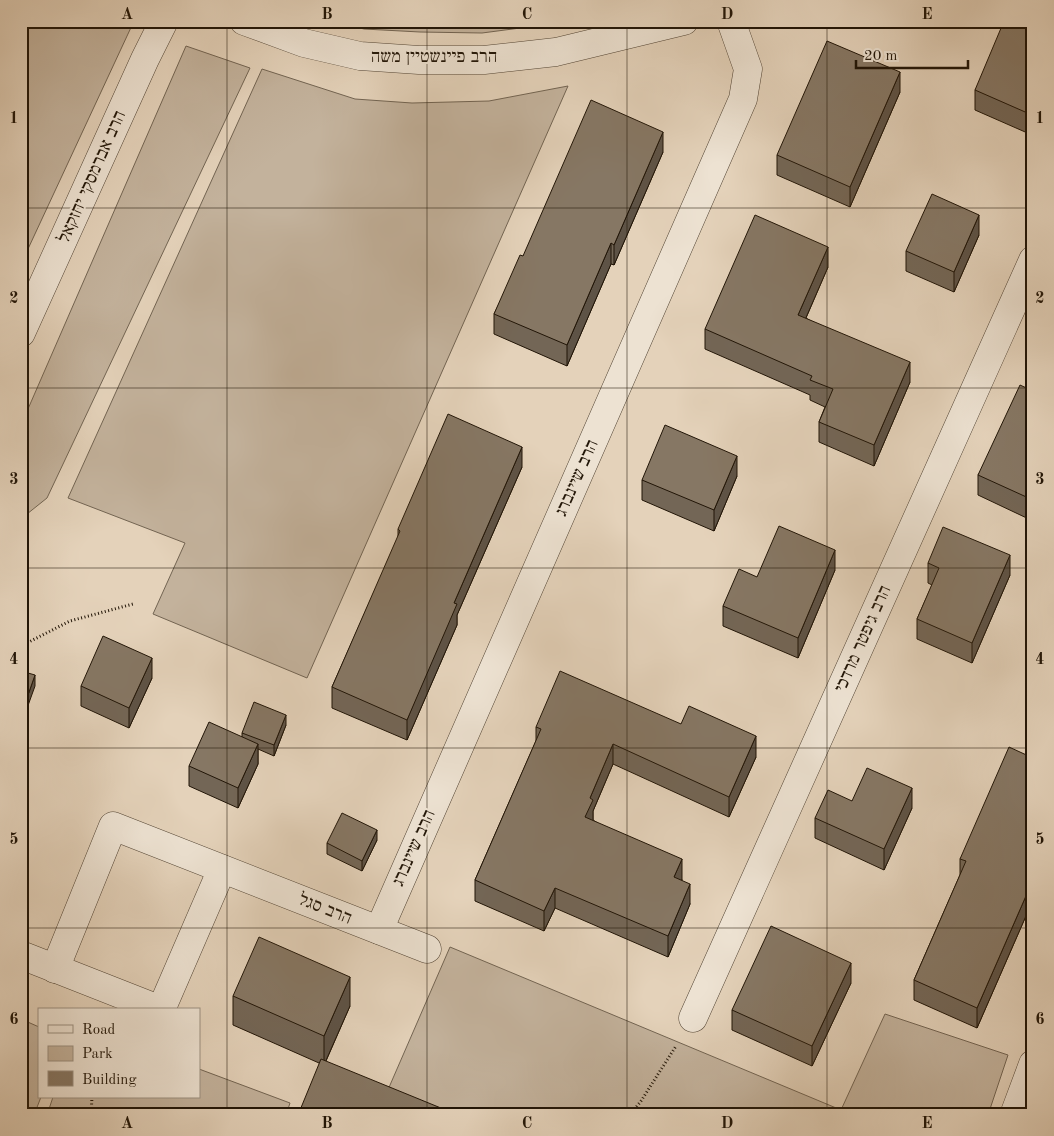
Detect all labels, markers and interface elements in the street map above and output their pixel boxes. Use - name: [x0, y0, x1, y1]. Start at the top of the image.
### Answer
- text: A: [121, 7, 133, 23]
- text: B: [321, 7, 333, 23]
- text: C: [522, 7, 532, 23]
- text: D: [721, 7, 733, 23]
- text: E: [921, 7, 933, 23]
- scale bar: [856, 38, 969, 70]
- street label: הרב פיינשטיין משה: [371, 48, 497, 66]
- text: 20 m: [864, 49, 898, 64]
- street label: הרב אברמסקי יחזקאל: [54, 108, 129, 246]
- text: 1: [9, 111, 19, 127]
- text: 1: [1035, 111, 1045, 127]
- text: 2: [9, 291, 19, 307]
- text: 2: [1035, 291, 1045, 307]
- street label: הרב שיינברג: [552, 437, 602, 519]
- text: 3: [9, 472, 19, 488]
- text: 3: [1035, 472, 1045, 488]
- street label: הרב גיפטר מרדכי: [831, 583, 895, 695]
- text: 4: [9, 652, 19, 668]
- text: 4: [1035, 652, 1045, 668]
- street label: הרב שיינברג: [389, 807, 439, 889]
- text: 5: [9, 832, 19, 848]
- text: 5: [1035, 832, 1045, 848]
- street label: הרב סגל: [296, 889, 355, 928]
- legend: [38, 1008, 200, 1098]
- text: 6: [9, 1012, 19, 1028]
- text: 6: [1035, 1012, 1045, 1028]
- text: Road: [82, 1023, 116, 1038]
- text: Park: [82, 1047, 113, 1062]
- text: Building: [82, 1073, 137, 1088]
- text: A: [121, 1116, 133, 1132]
- text: B: [321, 1116, 333, 1132]
- text: C: [522, 1116, 532, 1132]
- text: D: [721, 1116, 733, 1132]
- text: E: [921, 1116, 933, 1132]

